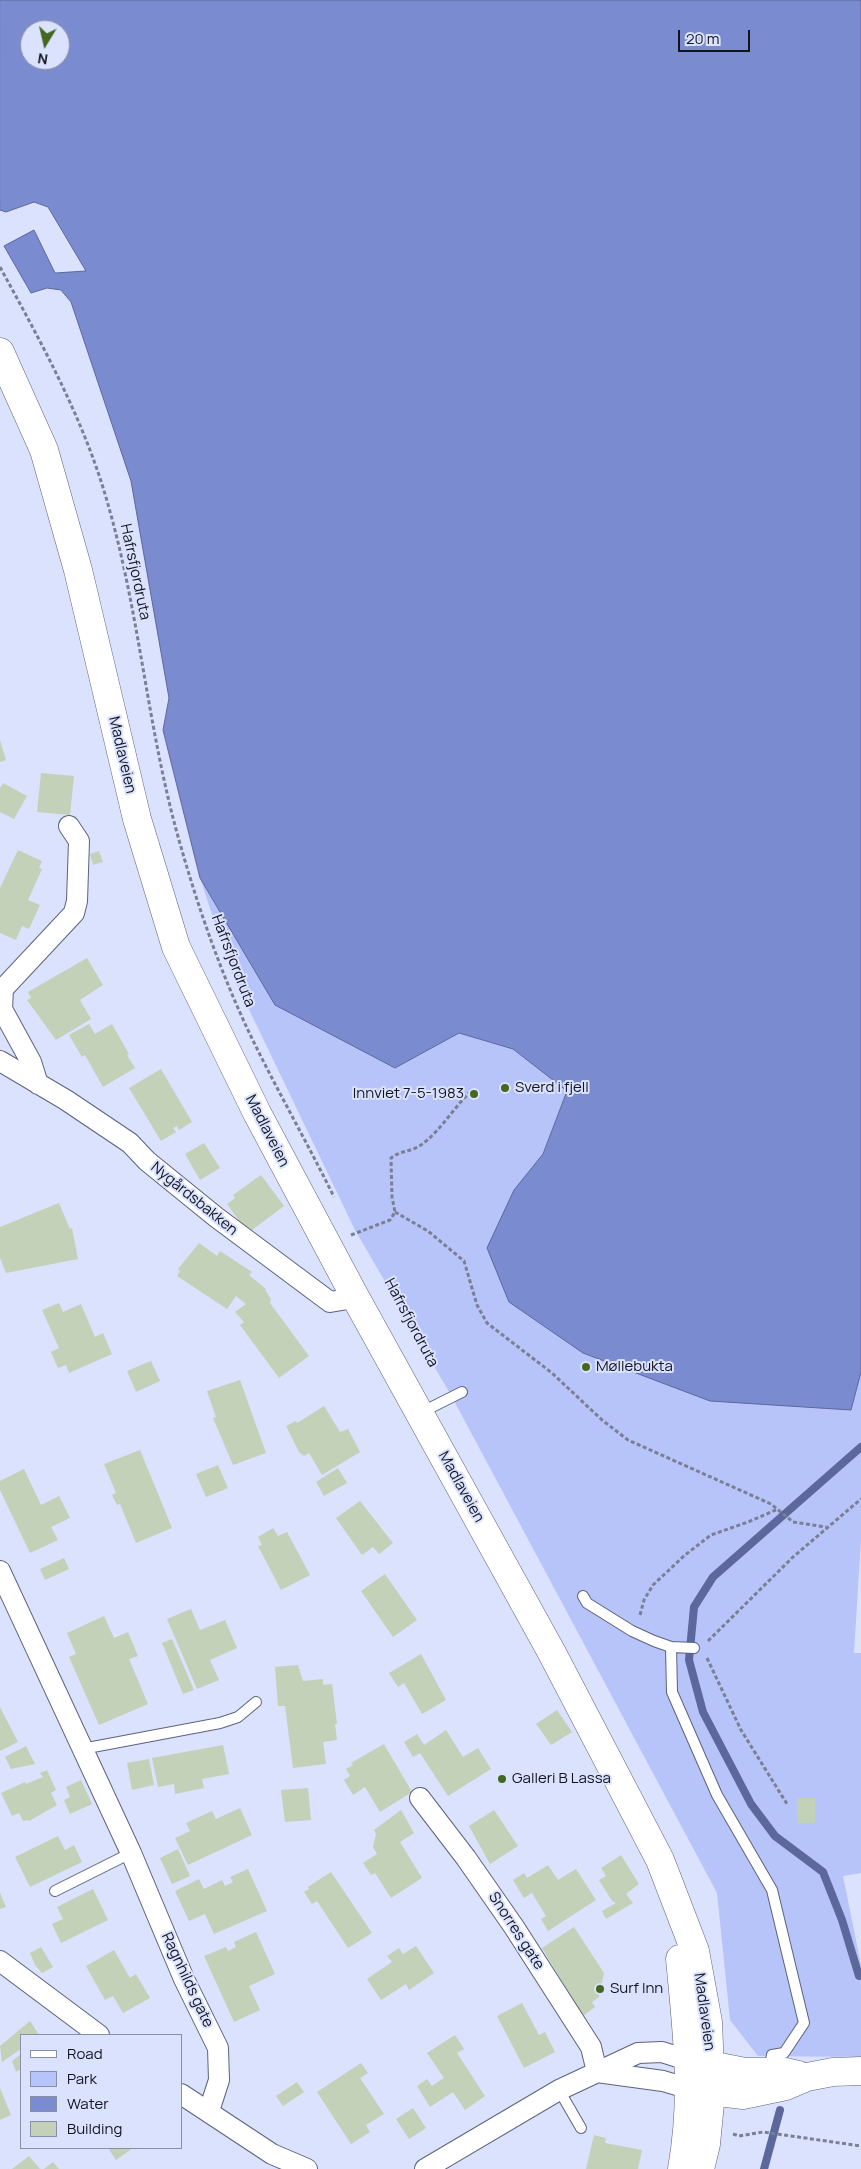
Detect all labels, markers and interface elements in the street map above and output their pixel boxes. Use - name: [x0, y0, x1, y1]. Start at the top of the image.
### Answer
- north arrow: [20, 20, 70, 70]
- scale bar: [681, 20, 754, 52]
- text: 20 m: [686, 28, 719, 49]
- text: N: [36, 49, 49, 69]
- street label: Hafrsfjordruta: [116, 522, 154, 622]
- street label: Madlaveien: [104, 715, 140, 795]
- street label: Hafrsfjordruta: [207, 912, 259, 1010]
- place label: Sverd i fjell: [515, 1079, 589, 1097]
- marker: Sverd i fjell: [499, 1082, 511, 1094]
- place label: Innviet 7-5-1983: [353, 1085, 464, 1103]
- marker: Innviet 7-5-1983: [468, 1088, 480, 1100]
- street label: Madlaveien: [241, 1092, 293, 1170]
- street label: Nygårdsbakken: [147, 1158, 241, 1240]
- street label: Hafrsfjordruta: [380, 1276, 442, 1370]
- place label: Møllebukta: [596, 1358, 673, 1376]
- marker: Møllebukta: [580, 1361, 592, 1373]
- street label: Madlaveien: [434, 1448, 488, 1526]
- place label: Galleri B Lassa: [512, 1770, 611, 1788]
- marker: Galleri B Lassa: [496, 1773, 508, 1785]
- street label: Snorres gate: [484, 1889, 548, 1973]
- street label: Ragnhilds gate: [157, 1930, 217, 2030]
- street label: Madlaveien: [690, 1972, 718, 2052]
- place label: Surf Inn: [610, 1980, 663, 1998]
- marker: Surf Inn: [594, 1983, 606, 1995]
- legend: [20, 2034, 182, 2149]
- text: Road: [67, 2043, 103, 2064]
- text: Park: [67, 2068, 97, 2089]
- text: Water: [67, 2093, 109, 2114]
- text: Building: [67, 2118, 122, 2139]

